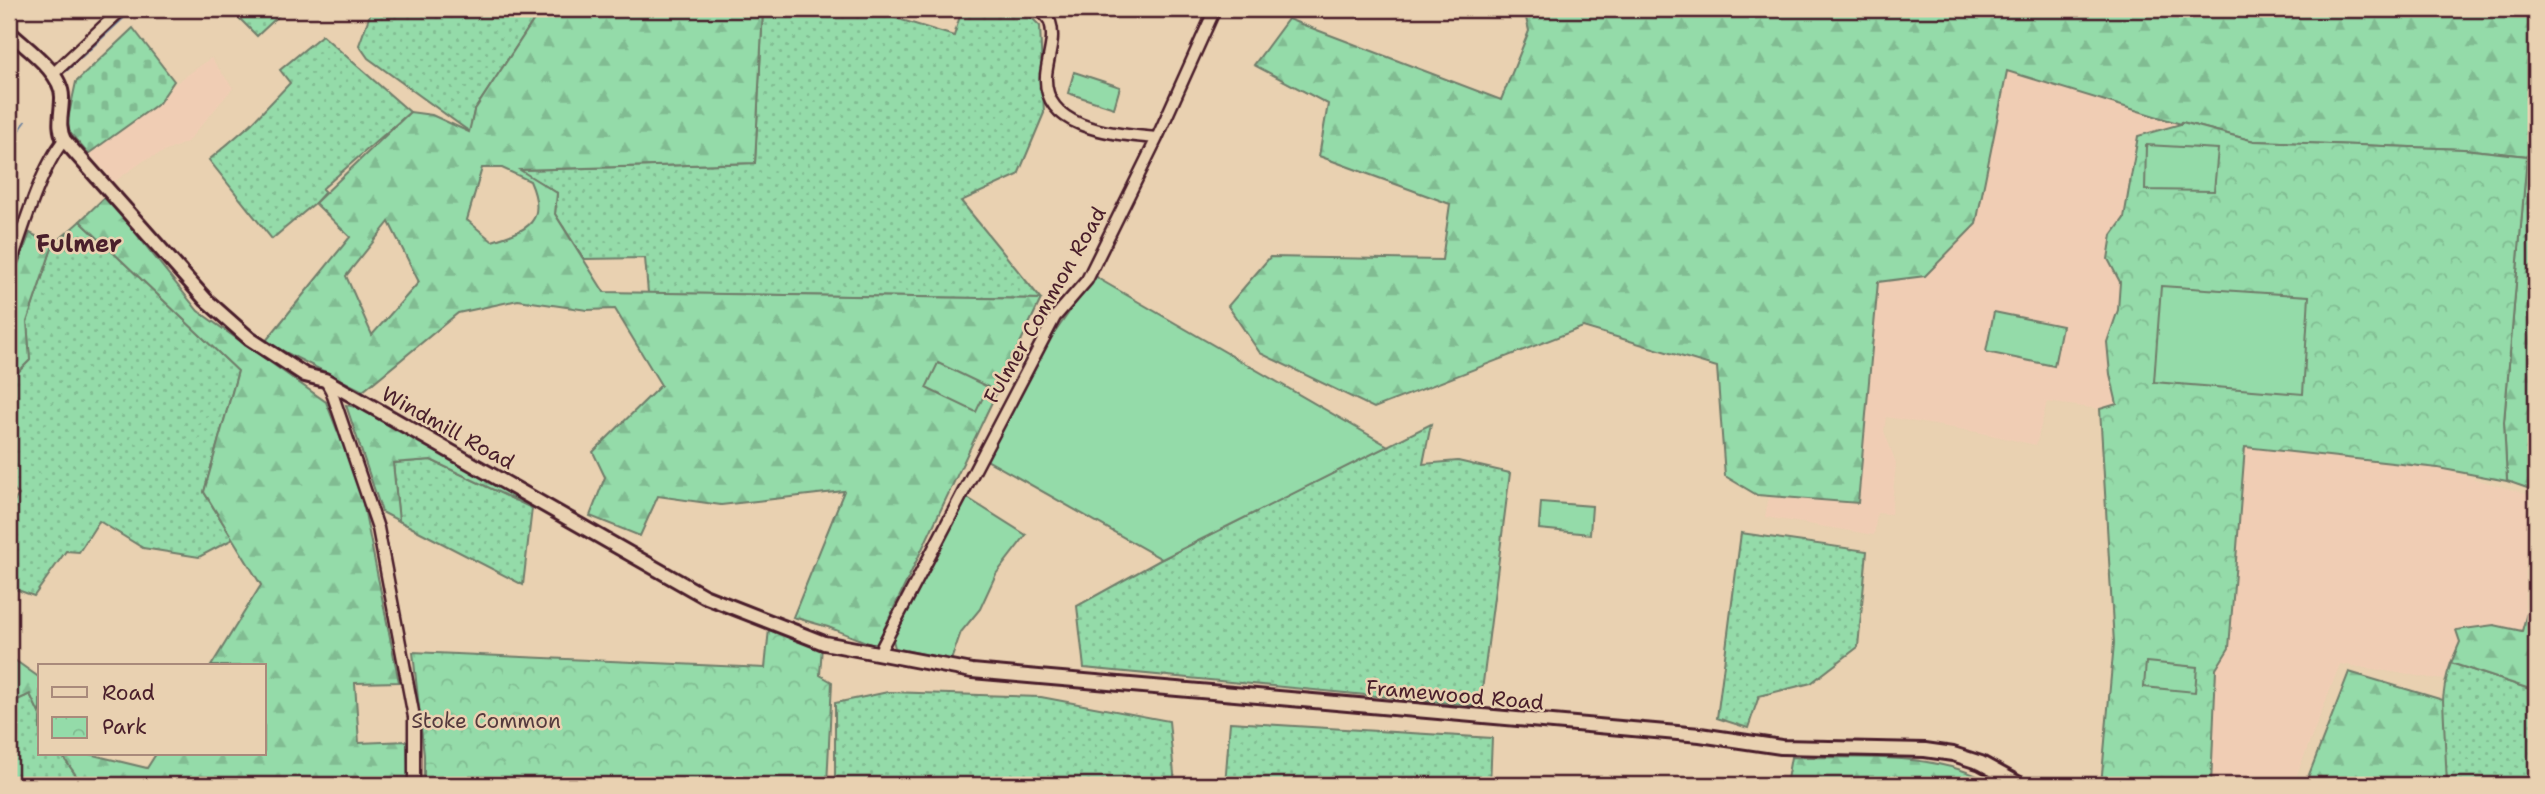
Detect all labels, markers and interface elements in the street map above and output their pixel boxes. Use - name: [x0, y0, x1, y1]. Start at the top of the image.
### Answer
- street label: Fulmer Common Road: [977, 202, 1113, 408]
- district label: Fulmer: [36, 228, 122, 260]
- street label: Windmill Road: [376, 380, 520, 476]
- legend: [38, 664, 266, 756]
- street label: Framewood Road: [1365, 673, 1545, 717]
- text: Road: [102, 679, 155, 707]
- park label: Stoke Common: [411, 707, 561, 735]
- text: Park: [102, 713, 147, 741]

